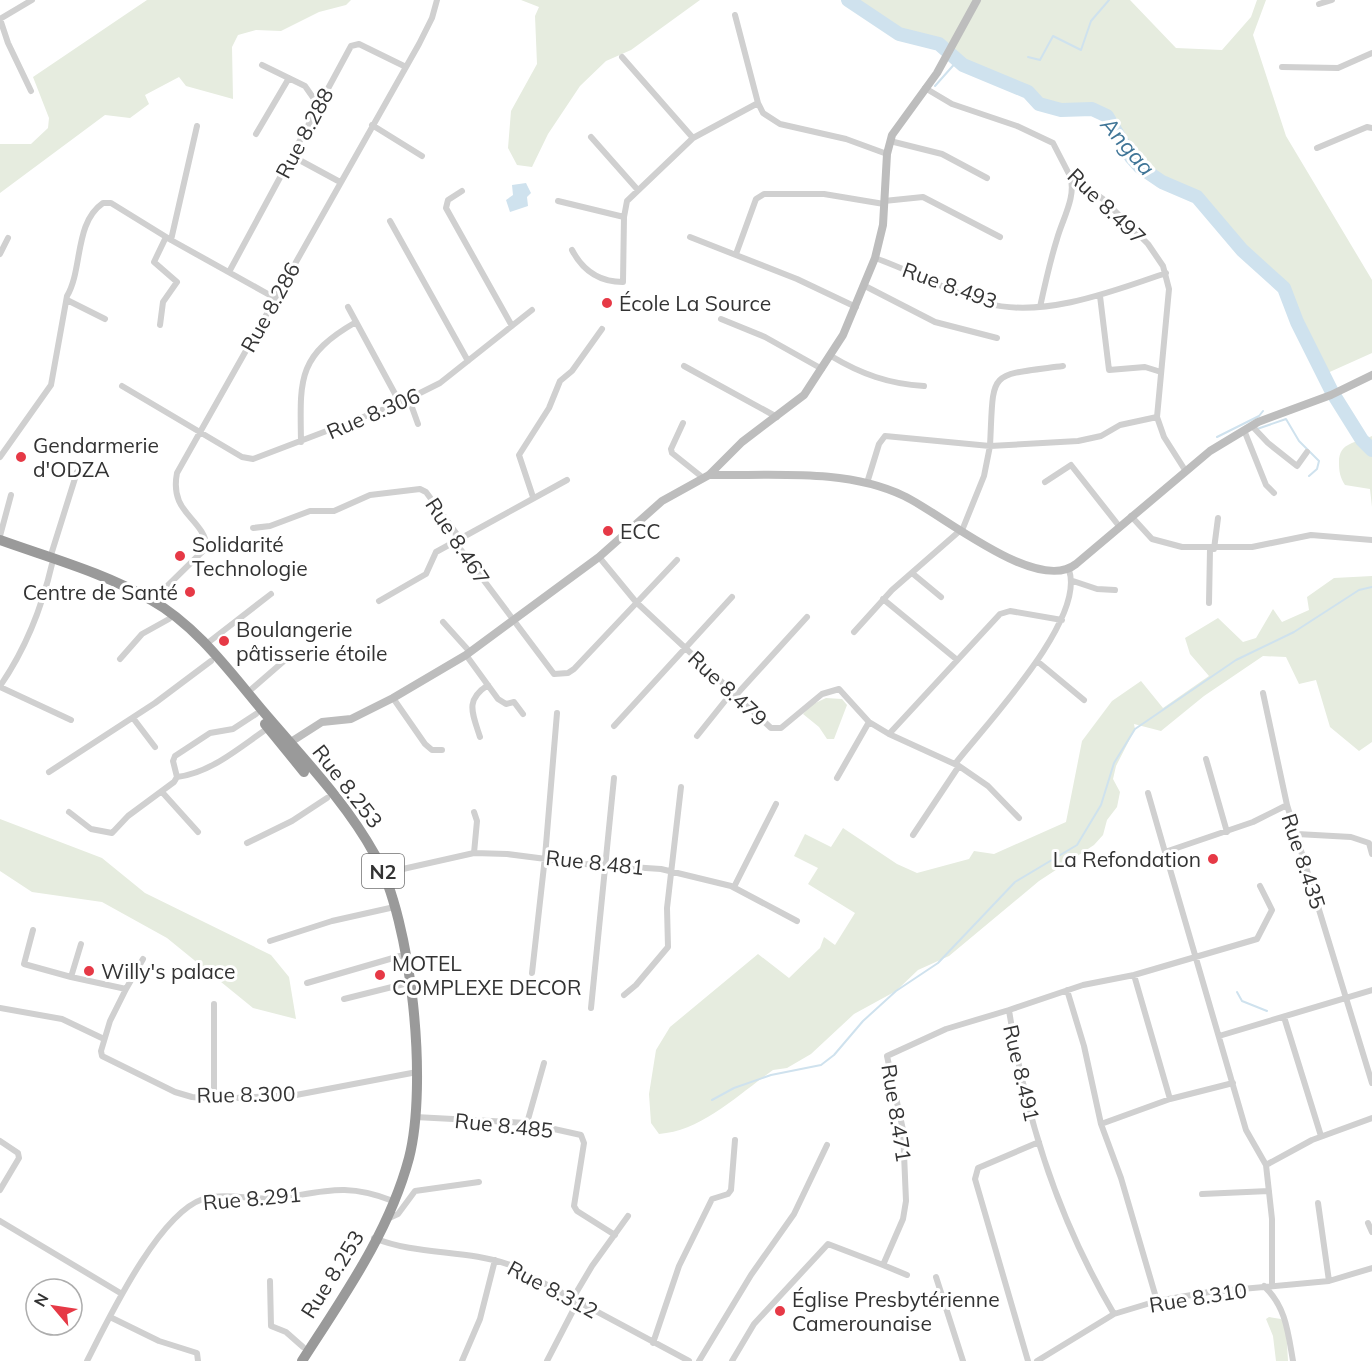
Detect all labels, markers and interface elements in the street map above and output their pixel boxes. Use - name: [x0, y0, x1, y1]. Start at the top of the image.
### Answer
- street label: Rue 8.288: [269, 83, 339, 183]
- water label: Angaa: [1094, 110, 1161, 181]
- street label: Rue 8.497: [1062, 162, 1152, 250]
- street label: Rue 8.493: [899, 256, 1001, 314]
- street label: Rue 8.286: [235, 258, 305, 356]
- place label: École La Source: [619, 290, 771, 316]
- marker: École La Source: [600, 296, 614, 310]
- street label: Rue 8.306: [322, 382, 424, 444]
- place label: Gendarmerie d'ODZA: [33, 432, 159, 482]
- marker: Gendarmerie d'ODZA: [14, 450, 28, 464]
- street label: Rue 8.467: [420, 493, 496, 589]
- place label: ECC: [620, 518, 661, 544]
- marker: ECC: [601, 524, 615, 538]
- place label: Solidarité Technologie: [192, 531, 308, 581]
- marker: Solidarité Technologie: [173, 549, 187, 563]
- place label: Centre de Santé: [23, 579, 178, 605]
- marker: Centre de Santé: [183, 585, 197, 599]
- place label: Boulangerie pâtisserie étoile: [236, 616, 387, 666]
- marker: Boulangerie pâtisserie étoile: [217, 634, 231, 648]
- street label: Rue 8.479: [683, 645, 773, 731]
- street label: Rue 8.253: [307, 739, 389, 833]
- street label: Rue 8.435: [1276, 810, 1332, 912]
- street label: Rue 8.481: [545, 844, 645, 880]
- place label: La Refondation: [1053, 846, 1201, 872]
- marker: La Refondation: [1206, 852, 1220, 866]
- road number: N2: [362, 854, 404, 888]
- place label: MOTEL COMPLEXE DECOR: [392, 950, 582, 1000]
- place label: Willy's palace: [101, 958, 235, 984]
- marker: Willy's palace: [82, 964, 96, 978]
- marker: MOTEL COMPLEXE DECOR: [373, 968, 387, 982]
- street label: Rue 8.491: [998, 1022, 1046, 1124]
- street label: Rue 8.471: [876, 1062, 918, 1164]
- street label: Rue 8.300: [196, 1080, 296, 1108]
- street label: Rue 8.485: [454, 1107, 554, 1143]
- street label: Rue 8.291: [202, 1181, 302, 1215]
- street label: Rue 8.253: [295, 1225, 369, 1323]
- street label: Rue 8.312: [503, 1254, 603, 1324]
- street label: Rue 8.310: [1147, 1276, 1249, 1318]
- north arrow: [24, 1277, 84, 1337]
- place label: Église Presbytérienne Camerounaise: [792, 1286, 1000, 1336]
- text: N: [29, 1290, 53, 1310]
- marker: Église Presbytérienne Camerounaise: [773, 1304, 787, 1318]

